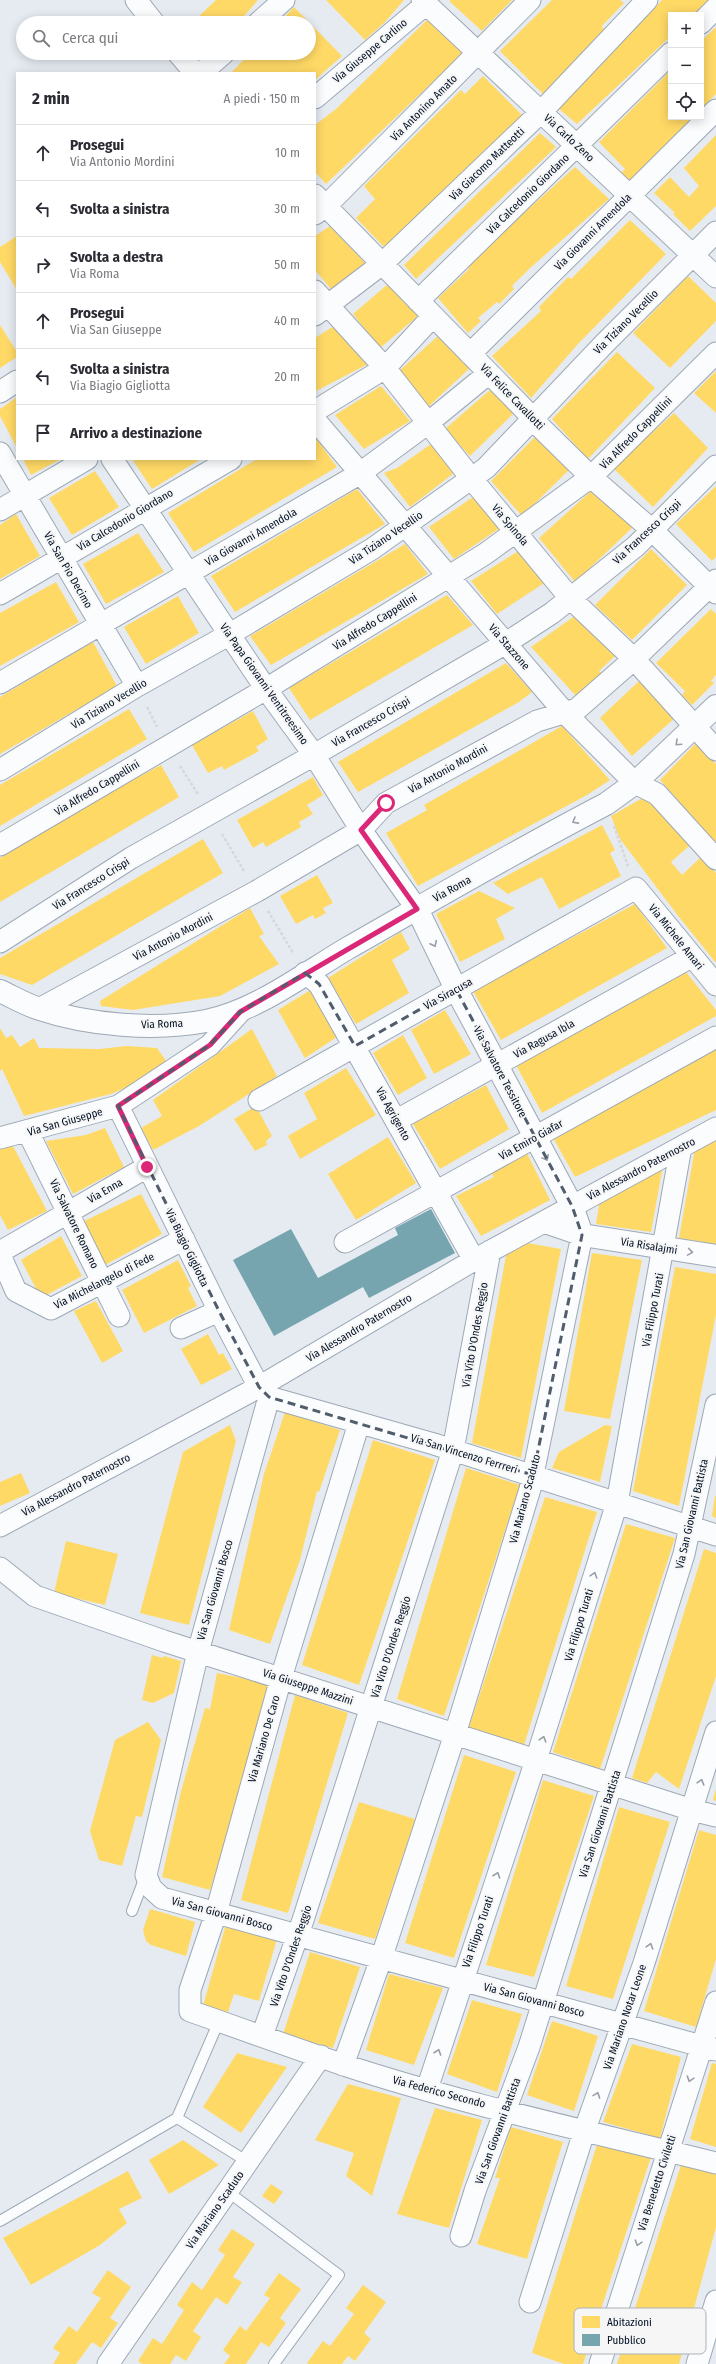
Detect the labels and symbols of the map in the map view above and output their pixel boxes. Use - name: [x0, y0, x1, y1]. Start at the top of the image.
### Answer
- street label: Via Giuseppe Carlino: [330, 16, 410, 86]
- street label: Via Antonino Amato: [388, 72, 460, 144]
- street label: Via Carlo Zeno: [541, 111, 597, 165]
- street label: Via Giacomo Matteotti: [447, 125, 527, 203]
- street label: Via Calcedonio Giordano: [484, 151, 572, 237]
- street label: Via Giovanni Amendola: [552, 191, 634, 273]
- street label: Via Tiziano Vecellio: [591, 287, 661, 357]
- street label: Via Felice Cavallotti: [477, 361, 547, 433]
- street label: Via Alfredo Cappellini: [597, 394, 675, 472]
- street label: Via Calcedonio Giordano: [75, 486, 176, 554]
- street label: Via Francesco Crispi: [610, 497, 684, 567]
- street label: Via Spinola: [489, 502, 531, 548]
- street label: Via Giovanni Amendola: [203, 505, 299, 569]
- street label: Via Tiziano Vecellio: [347, 508, 425, 567]
- street label: Via San Pio Decimo: [41, 529, 95, 611]
- street label: Via Alfredo Cappellini: [331, 591, 420, 653]
- street label: Via Papa Giovanni Ventitreesimo: [217, 621, 311, 747]
- street label: Via Stazzone: [486, 621, 532, 673]
- street label: Via Tiziano Vecellio: [69, 676, 149, 732]
- street label: Via Francesco Crispi: [330, 694, 413, 750]
- one-way arrow: [675, 738, 683, 746]
- street label: Via Antonio Mordini: [406, 742, 490, 796]
- street label: Via Alfredo Cappellini: [52, 757, 142, 818]
- route start: [377, 794, 395, 812]
- one-way arrow: [572, 816, 579, 824]
- street label: Via Francesco Crispi: [50, 855, 132, 913]
- street label: Via Roma: [431, 873, 473, 905]
- street label: Via Michele Amari: [646, 902, 706, 972]
- street label: Via Antonio Mordini: [131, 910, 215, 964]
- one-way arrow: [429, 940, 437, 947]
- street label: Via Siracusa: [421, 975, 475, 1013]
- street label: Via Roma: [141, 1017, 183, 1031]
- street label: Via Ragusa Ibla: [511, 1017, 577, 1061]
- street label: Via Salvatore Tessitore: [471, 1024, 529, 1120]
- street label: Via Agrigento: [373, 1085, 413, 1143]
- street label: Via San Giuseppe: [26, 1105, 104, 1139]
- street label: Via Emiro Giafar: [497, 1117, 565, 1163]
- street label: Via Alessandro Paternostro: [584, 1135, 698, 1203]
- one-way arrow: [542, 1154, 549, 1161]
- route end: [138, 1158, 156, 1176]
- street label: Via Enna: [85, 1176, 125, 1206]
- street label: Via Salvatore Romano: [47, 1177, 101, 1271]
- street label: Via Biagio Gigliotta: [163, 1207, 211, 1289]
- street label: Via Risalajmi: [620, 1235, 678, 1257]
- one-way arrow: [687, 1247, 693, 1256]
- street label: Via Michelangelo di Fede: [52, 1250, 156, 1312]
- street label: Via Filippo Turati: [639, 1272, 667, 1348]
- street label: Via Vito D'Ondes Reggio: [459, 1281, 491, 1389]
- street label: Via Alessandro Paternostro: [304, 1291, 414, 1365]
- street label: Via San Vincenzo Ferrreri: [409, 1432, 519, 1477]
- street label: Via Alessandro Paternostro: [19, 1451, 133, 1519]
- street label: Via Mariano Scaduto: [507, 1453, 543, 1545]
- street label: Via San Giovanni Battista: [673, 1458, 711, 1570]
- street label: Via San Giovanni Bosco: [194, 1538, 236, 1642]
- one-way arrow: [589, 1571, 598, 1578]
- street label: Via Filippo Turati: [562, 1587, 596, 1663]
- street label: Via Vito D'Ondes Reggio: [368, 1594, 414, 1700]
- street label: Via Giuseppe Mazzini: [261, 1666, 355, 1708]
- street label: Via Mariano De Caro: [245, 1694, 283, 1784]
- one-way arrow: [538, 1736, 547, 1743]
- street label: Via San Giovanni Battista: [576, 1769, 624, 1879]
- one-way arrow: [696, 1778, 705, 1785]
- one-way arrow: [492, 1872, 501, 1879]
- street label: Via San Giovanni Bosco: [170, 1894, 274, 1934]
- street label: Via Filippo Turati: [460, 1894, 496, 1970]
- street label: Via Vito D'Ondes Reggio: [267, 1903, 315, 2009]
- one-way arrow: [645, 1943, 653, 1950]
- street label: Via Mariano Notar Leone: [601, 1963, 649, 2071]
- street label: Via San Giovanni Bosco: [482, 1980, 586, 2020]
- one-way arrow: [433, 2048, 442, 2055]
- street label: Via Federico Secondo: [391, 2073, 487, 2111]
- street label: Via San Giovanni Battista: [473, 2076, 523, 2186]
- one-way arrow: [686, 2076, 695, 2083]
- one-way arrow: [593, 2092, 601, 2099]
- street label: Via Benedetto Civiletti: [635, 2133, 679, 2233]
- street label: Via Mariano Scaduto: [183, 2168, 247, 2251]
- one-way arrow: [634, 2239, 643, 2246]
- legend: [574, 2308, 706, 2354]
- text: Abitazioni: [607, 2316, 652, 2329]
- text: Pubblico: [607, 2334, 646, 2347]

